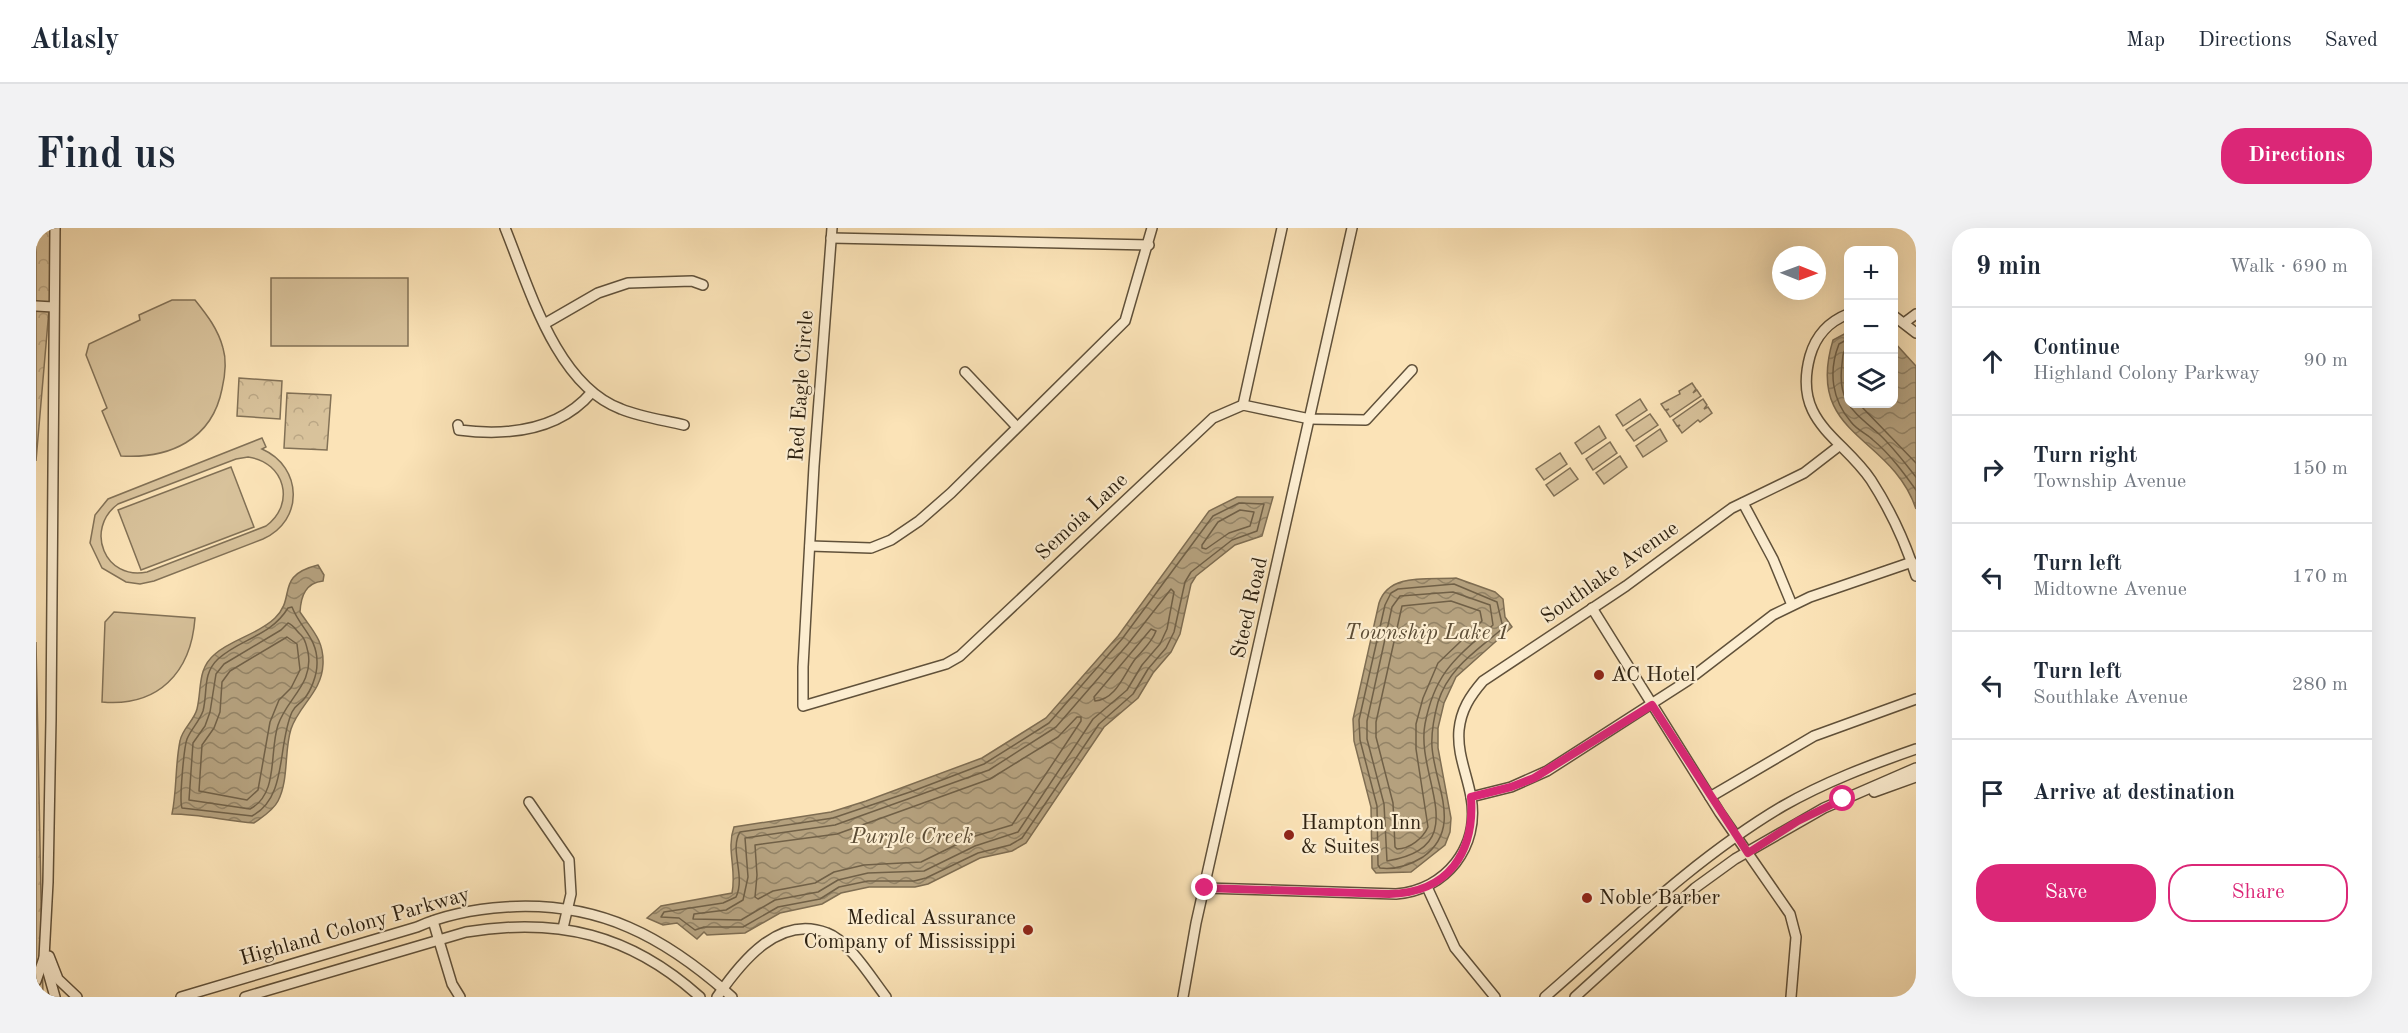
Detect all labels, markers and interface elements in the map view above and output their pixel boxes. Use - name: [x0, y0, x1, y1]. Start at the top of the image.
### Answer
- text: Atlasly: [30, 27, 120, 55]
- text: Map: [2126, 30, 2165, 51]
- text: Directions: [2198, 30, 2292, 51]
- text: Saved: [2325, 30, 2378, 51]
- button: Directions: [2221, 128, 2372, 184]
- text: Find us: [36, 135, 175, 177]
- north arrow: [1772, 246, 1826, 300]
- map controls: [1844, 246, 1898, 408]
- button: +: [1844, 246, 1898, 300]
- text: 9 min: [1976, 254, 2041, 280]
- text: Walk · 690 m: [2229, 257, 2348, 277]
- button: −: [1844, 300, 1898, 354]
- street label: Red Eagle Circle: [786, 310, 818, 462]
- text: Continue: [2033, 337, 2120, 359]
- icon: ahead: [1976, 345, 2009, 378]
- text: 90 m: [2303, 351, 2348, 371]
- button: layers: [1844, 354, 1898, 408]
- text: Highland Colony Parkway: [2033, 364, 2260, 384]
- text: Turn right: [2033, 445, 2137, 467]
- icon: right: [1976, 453, 2009, 486]
- text: 150 m: [2292, 459, 2348, 479]
- street label: Semoia Lane: [1032, 469, 1132, 565]
- text: Township Avenue: [2033, 472, 2186, 492]
- street label: Southlake Avenue: [1537, 518, 1683, 628]
- text: Turn left: [2033, 553, 2122, 575]
- street label: Steed Road: [1228, 555, 1272, 661]
- icon: left: [1976, 561, 2009, 594]
- text: 170 m: [2292, 567, 2348, 587]
- text: Midtowne Avenue: [2033, 580, 2187, 600]
- water label: Township Lake 1: [1344, 622, 1510, 644]
- text: Turn left: [2033, 661, 2122, 683]
- place label: AC Hotel: [1611, 665, 1696, 686]
- marker: AC Hotel: [1592, 668, 1606, 682]
- icon: left: [1976, 669, 2009, 702]
- text: 280 m: [2292, 675, 2348, 695]
- text: Southlake Avenue: [2033, 688, 2188, 708]
- icon: arrive: [1976, 777, 2009, 810]
- text: Arrive at destination: [2033, 782, 2235, 804]
- route start: [1829, 785, 1855, 811]
- place label: Hampton Inn & Suites: [1301, 813, 1421, 858]
- water label: Purple Creek: [850, 826, 974, 848]
- marker: Hampton Inn & Suites: [1282, 828, 1296, 842]
- button: Save: [1976, 864, 2156, 922]
- button: Share: [2168, 864, 2348, 922]
- route end: [1191, 874, 1217, 900]
- street label: Highland Colony Parkway: [238, 884, 472, 970]
- place label: Noble Barber: [1599, 888, 1720, 909]
- marker: Noble Barber: [1580, 891, 1594, 905]
- place label: Medical Assurance Company of Mississippi: [804, 908, 1016, 953]
- marker: Medical Assurance Company of Mississippi: [1021, 923, 1035, 937]

